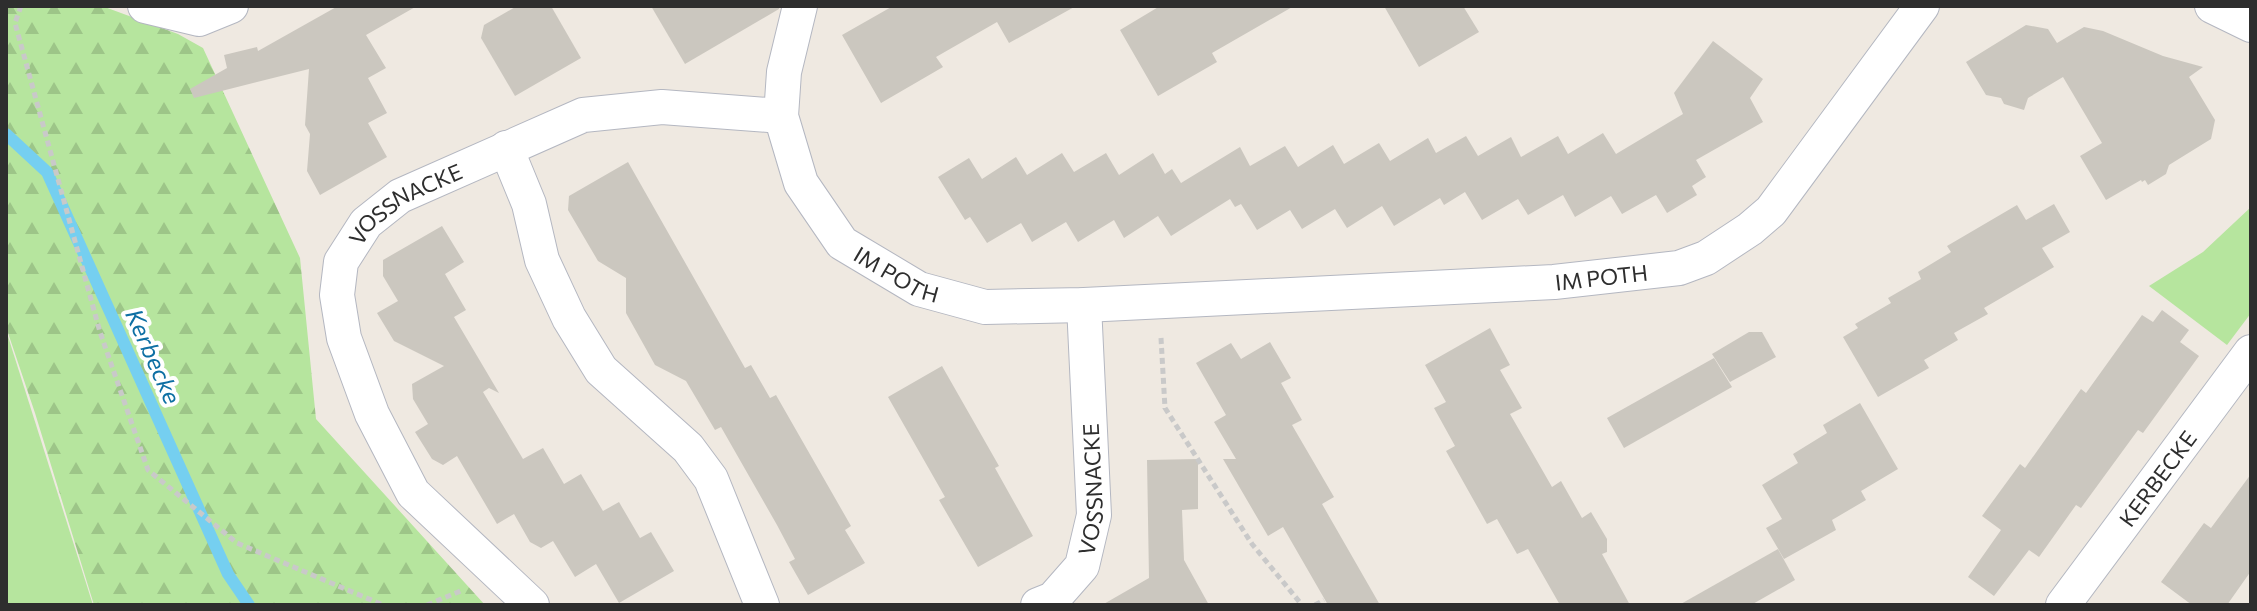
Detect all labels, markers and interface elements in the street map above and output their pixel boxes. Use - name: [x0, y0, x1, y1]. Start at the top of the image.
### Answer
- street label: VOSSNACKE: [342, 157, 466, 249]
- street label: IM POTH: [850, 240, 942, 307]
- street label: IM POTH: [1554, 258, 1649, 295]
- water label: Kerbecke: [120, 304, 188, 408]
- street label: VOSSNACKE: [1072, 423, 1108, 558]
- street label: KERBECKE: [2113, 425, 2202, 531]

